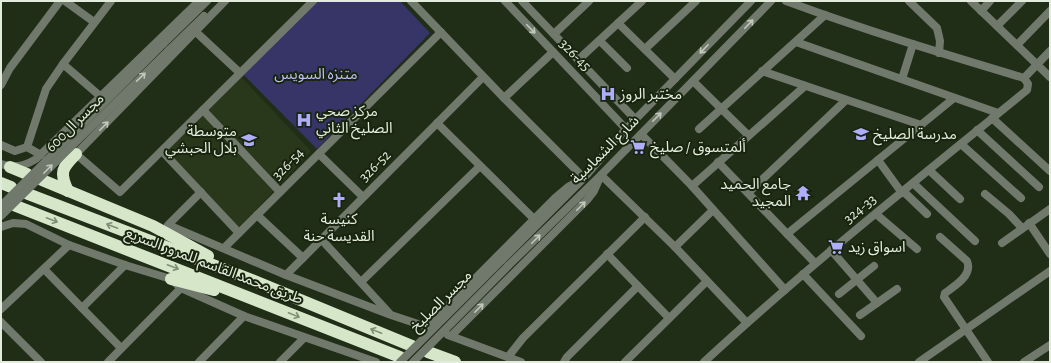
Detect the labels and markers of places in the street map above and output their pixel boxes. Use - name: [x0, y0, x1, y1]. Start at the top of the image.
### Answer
- hospital icon: مختبر الروز: [599, 85, 617, 103]
- place label: مختبر الروز: [619, 87, 682, 103]
- place label: مركز صحي الصليخ الثاني: [316, 104, 393, 140]
- hospital icon: مركز صحي الصليخ الثاني: [295, 111, 313, 129]
- place label: متوسطة بلال الحبشي: [165, 124, 237, 159]
- school or university icon: مدرسة الصليخ: [852, 125, 870, 143]
- place label: مدرسة الصليخ: [873, 127, 957, 146]
- school or university icon: متوسطة بلال الحبشي: [240, 131, 258, 149]
- supermarket icon: ألمتسوق / صليخ: [629, 138, 647, 156]
- place label: ألمتسوق / صليخ: [650, 138, 746, 159]
- place label: جامع الحميد المجيد: [720, 177, 791, 209]
- temple icon: جامع الحميد المجيد: [794, 184, 812, 202]
- church icon: كنيسة القديسة حنة: [330, 191, 348, 209]
- place label: كنيسة القديسة حنة: [303, 212, 375, 244]
- supermarket icon: اسواق زيد: [827, 238, 845, 256]
- place label: اسواق زيد: [848, 240, 906, 256]

